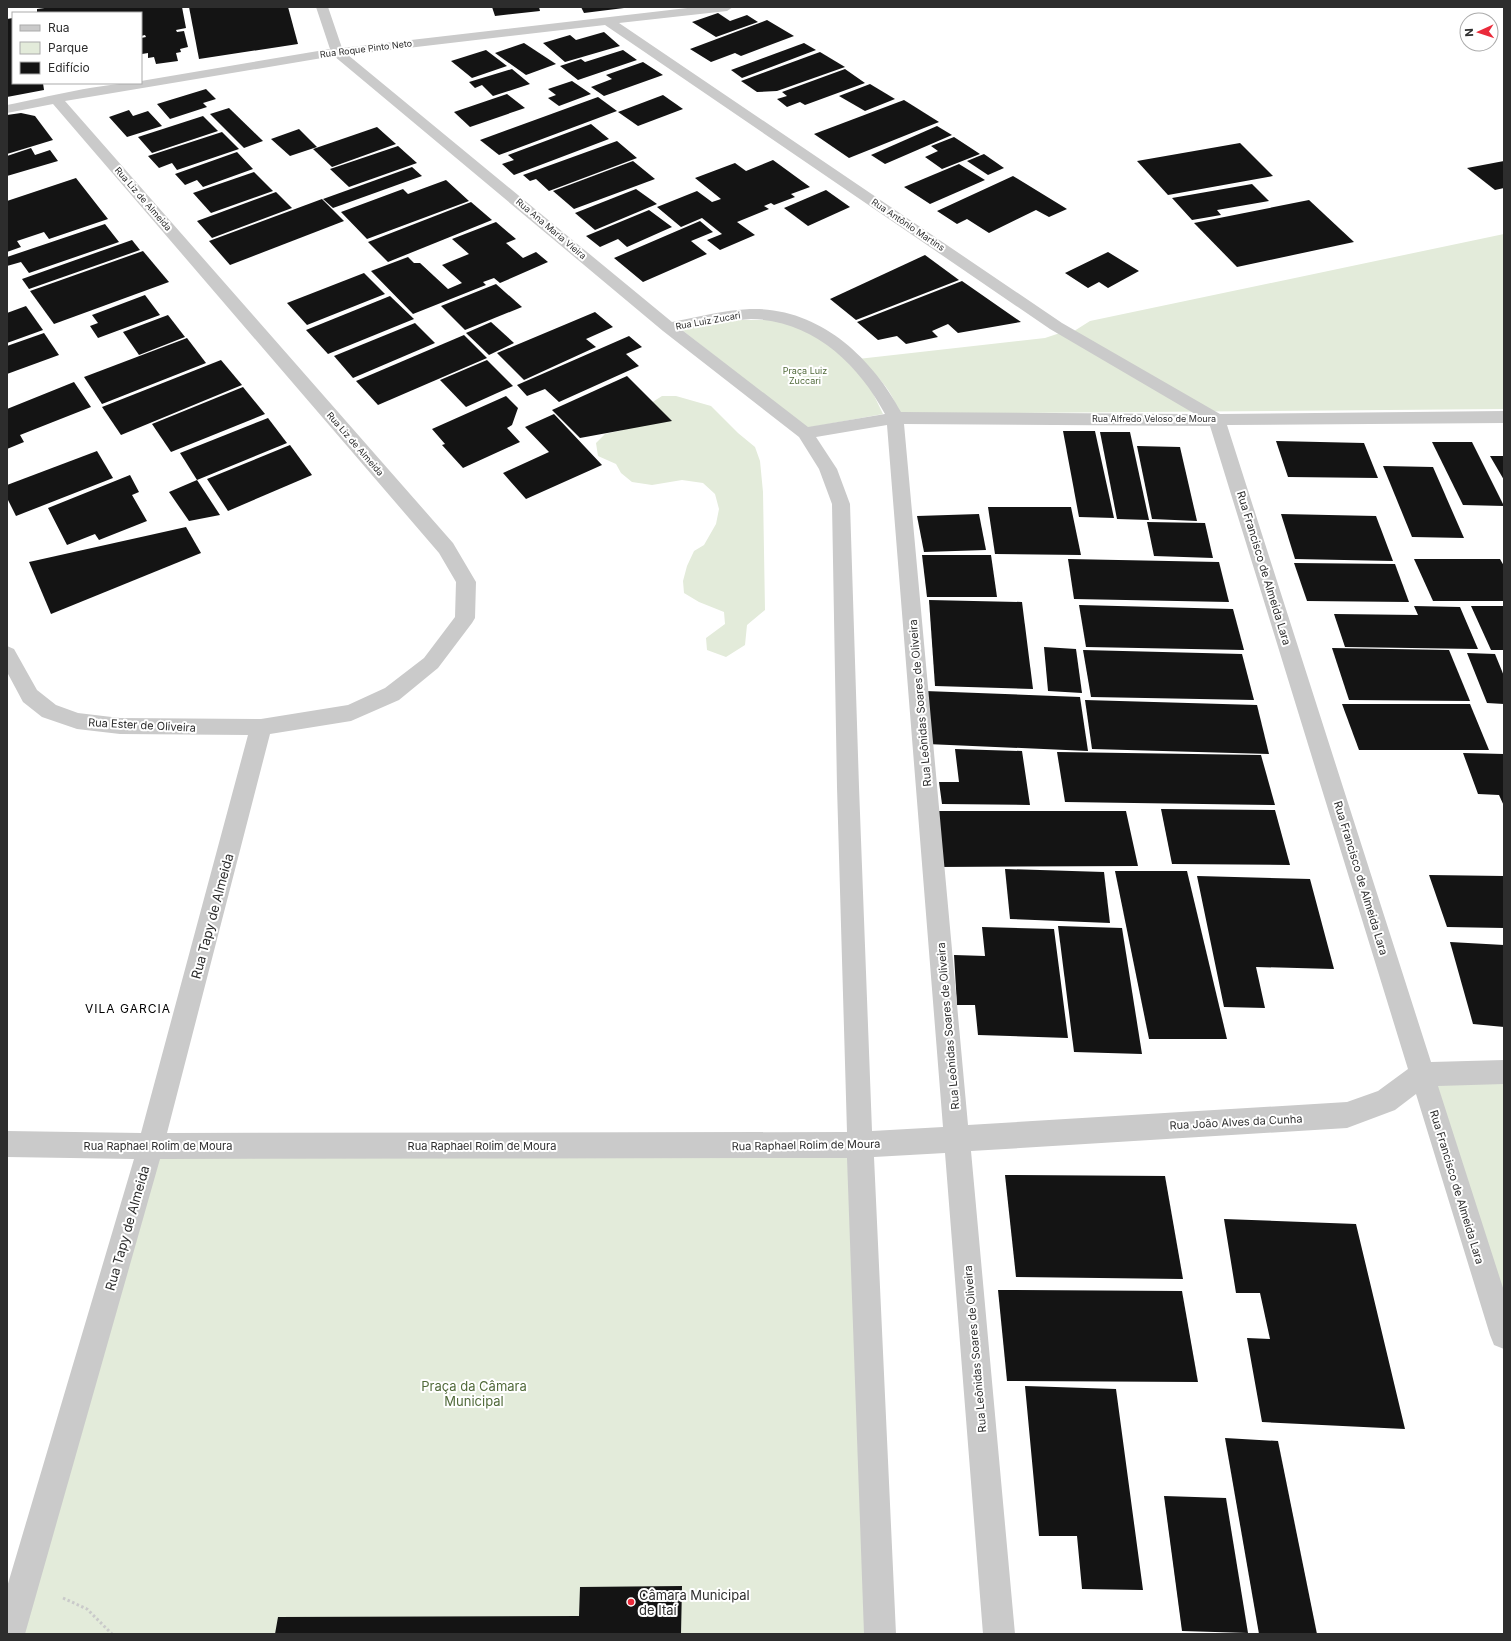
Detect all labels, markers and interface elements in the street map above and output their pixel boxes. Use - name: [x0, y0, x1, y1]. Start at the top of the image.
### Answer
- legend: [12, 12, 142, 84]
- north arrow: [1459, 12, 1499, 52]
- text: Rua: [48, 20, 70, 35]
- text: N: [1462, 28, 1476, 37]
- street label: Rua Roque Pinto Neto: [319, 37, 413, 60]
- text: Parque: [48, 40, 88, 55]
- text: Edifício: [48, 60, 90, 75]
- street label: Rua Liz de Almeida: [113, 164, 174, 233]
- street label: Rua Ana Maria Vieira: [514, 196, 589, 261]
- street label: Rua Antônio Martins: [870, 196, 947, 253]
- street label: Rua Luiz Zucari: [675, 309, 741, 332]
- park label: Praça Luiz Zuccari: [783, 365, 827, 386]
- street label: Rua Liz de Almeida: [325, 409, 386, 478]
- street label: Rua Alfredo Veloso de Moura: [1092, 413, 1216, 424]
- street label: Rua Francisco de Almeida Lara: [1234, 489, 1294, 647]
- street label: Rua Leônidas Soares de Oliveira: [906, 619, 934, 787]
- street label: Rua Ester de Oliveira: [88, 715, 196, 735]
- street label: Rua Francisco de Almeida Lara: [1331, 799, 1391, 957]
- street label: Rua Tapy de Almeida: [188, 852, 236, 980]
- street label: Rua Leônidas Soares de Oliveira: [934, 942, 962, 1110]
- district label: VILA GARCIA: [85, 1001, 171, 1016]
- street label: Rua Francisco de Almeida Lara: [1427, 1108, 1487, 1266]
- street label: Rua João Alves da Cunha: [1169, 1112, 1303, 1132]
- street label: Rua Raphael Rolim de Moura: [731, 1137, 881, 1153]
- street label: Rua Raphael Rolim de Moura: [84, 1139, 232, 1153]
- street label: Rua Raphael Rolim de Moura: [408, 1139, 556, 1153]
- street label: Rua Tapy de Almeida: [102, 1164, 152, 1292]
- street label: Rua Leônidas Soares de Oliveira: [961, 1265, 989, 1433]
- park label: Praça da Câmara Municipal: [421, 1378, 527, 1409]
- place label: Câmara Municipal de Itaí: [639, 1587, 750, 1618]
- marker: Câmara Municipal de Itaí: [626, 1597, 636, 1607]

